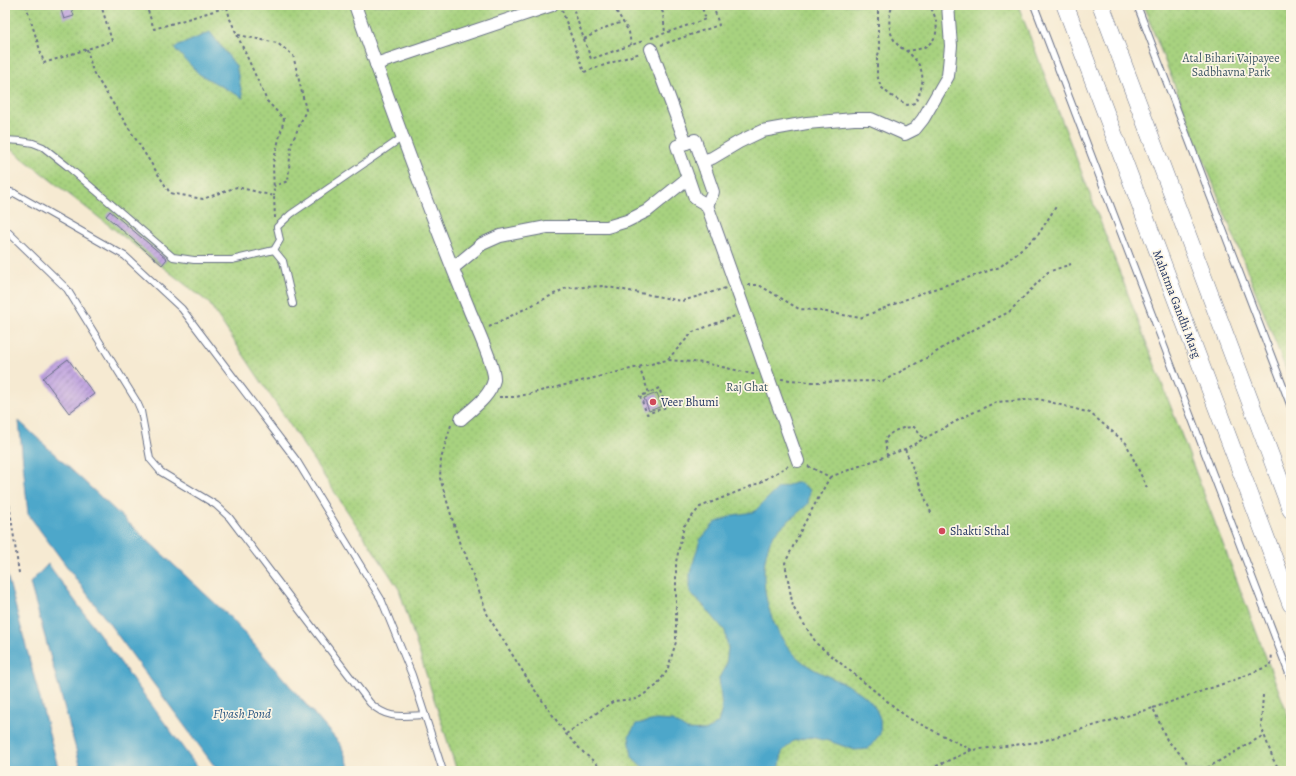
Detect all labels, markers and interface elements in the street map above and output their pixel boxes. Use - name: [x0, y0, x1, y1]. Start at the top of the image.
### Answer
- park label: Atal Bihari Vajpayee Sadbhavna Park: [1181, 50, 1280, 80]
- street label: Mahatma Gandhi Marg: [1149, 248, 1205, 360]
- park label: Raj Ghat: [726, 379, 768, 395]
- place label: Veer Bhumi: [660, 394, 719, 410]
- marker: Veer Bhumi: [648, 397, 658, 407]
- place label: Shakti Sthal: [950, 523, 1009, 539]
- marker: Shakti Sthal: [937, 526, 947, 536]
- water label: Flyash Pond: [213, 705, 271, 722]

